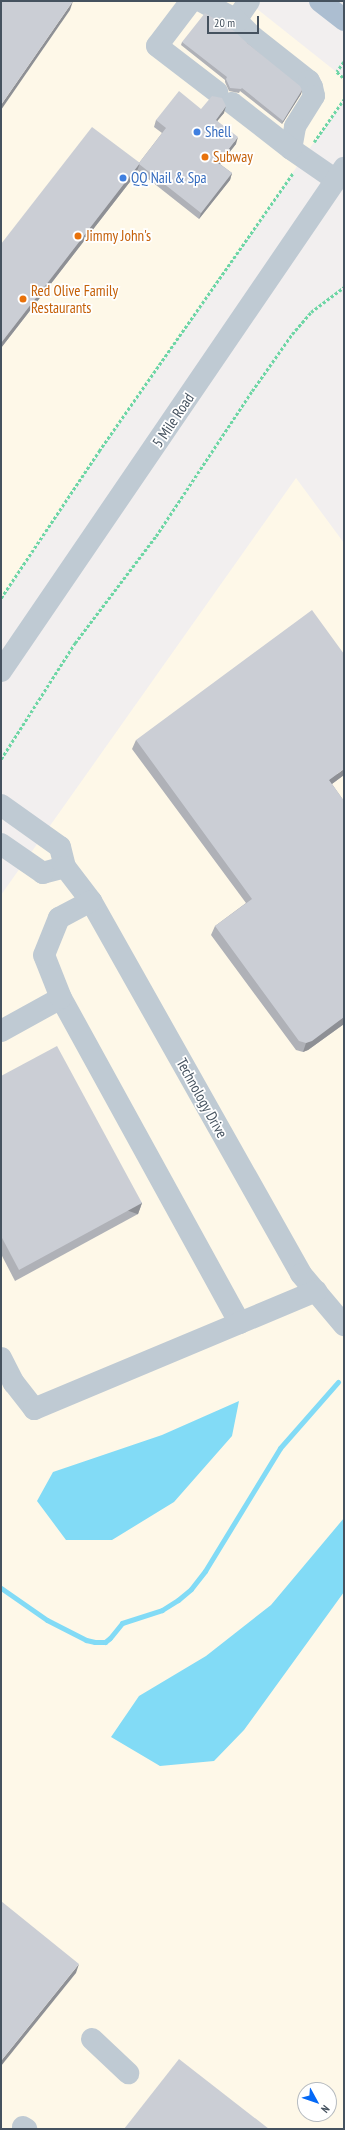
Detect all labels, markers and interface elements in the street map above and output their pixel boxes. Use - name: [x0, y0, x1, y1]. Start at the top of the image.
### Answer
- scale bar: [209, 8, 261, 34]
- text: 20 m: [214, 15, 235, 30]
- place label: Shell: [205, 123, 231, 141]
- marker: Shell: [192, 127, 202, 137]
- place label: Subway: [213, 148, 253, 166]
- marker: Subway: [200, 152, 210, 162]
- place label: QQ Nail & Spa: [131, 169, 207, 187]
- marker: QQ Nail & Spa: [118, 173, 128, 183]
- place label: Jimmy John's: [86, 227, 152, 245]
- marker: Jimmy John's: [73, 231, 83, 241]
- place label: Red Olive Family Restaurants: [31, 281, 118, 316]
- marker: Red Olive Family Restaurants: [18, 294, 28, 304]
- street label: 5 Mile Road: [148, 390, 198, 450]
- street label: Technology Drive: [173, 1055, 231, 1141]
- north arrow: [297, 2082, 337, 2122]
- text: N: [318, 2102, 333, 2116]

